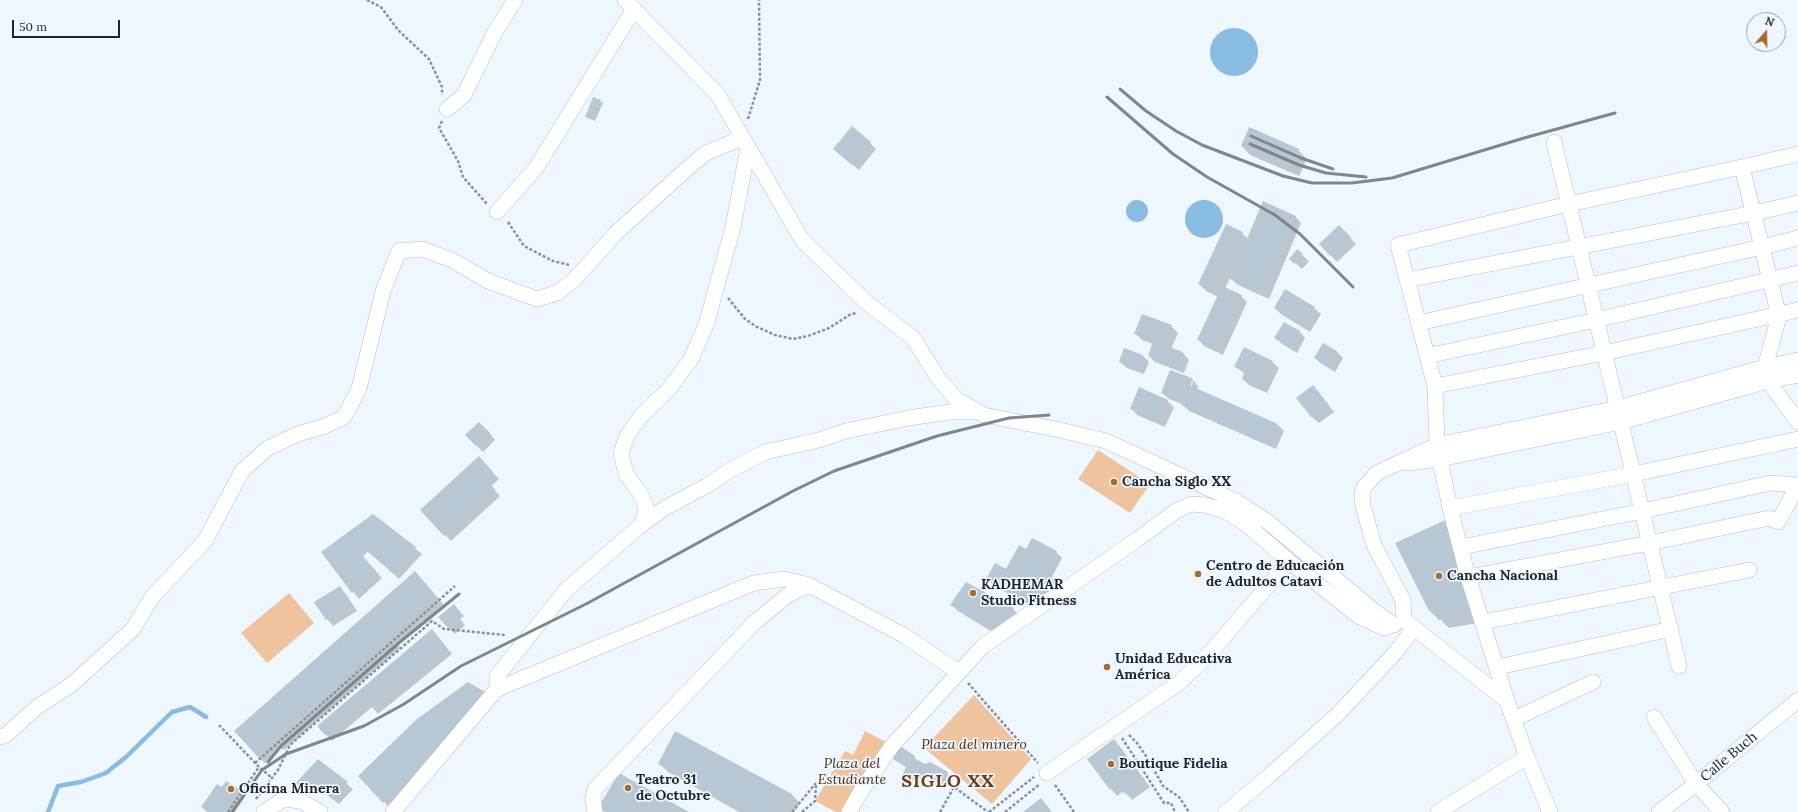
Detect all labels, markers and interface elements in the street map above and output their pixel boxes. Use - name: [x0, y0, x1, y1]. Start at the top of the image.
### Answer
- scale bar: [14, 12, 122, 38]
- north arrow: [1746, 12, 1786, 52]
- text: N: [1763, 14, 1776, 30]
- text: 50 m: [19, 19, 47, 34]
- place label: Cancha Siglo XX: [1122, 474, 1231, 490]
- marker: Cancha Siglo XX: [1109, 477, 1119, 487]
- place label: Centro de Educación de Adultos Catavi: [1206, 558, 1345, 590]
- place label: Cancha Nacional: [1447, 568, 1558, 584]
- marker: Centro de Educación de Adultos Catavi: [1193, 569, 1203, 579]
- marker: Cancha Nacional: [1434, 571, 1444, 581]
- place label: KADHEMAR Studio Fitness: [981, 577, 1076, 610]
- marker: KADHEMAR Studio Fitness: [968, 588, 978, 598]
- place label: Unidad Educativa América: [1115, 651, 1232, 684]
- marker: Unidad Educativa América: [1102, 662, 1112, 672]
- street label: Calle Buch: [1697, 728, 1761, 786]
- park label: Plaza del minero: [921, 737, 1027, 753]
- park label: Plaza del Estudiante: [818, 756, 886, 788]
- place label: Boutique Fidelia: [1119, 756, 1228, 772]
- marker: Boutique Fidelia: [1106, 759, 1116, 769]
- district label: SIGLO XX: [901, 771, 995, 793]
- place label: Teatro 31 de Octubre: [636, 772, 710, 804]
- place label: Oficina Minera: [239, 781, 339, 797]
- marker: Teatro 31 de Octubre: [623, 783, 633, 793]
- marker: Oficina Minera: [226, 784, 236, 794]

